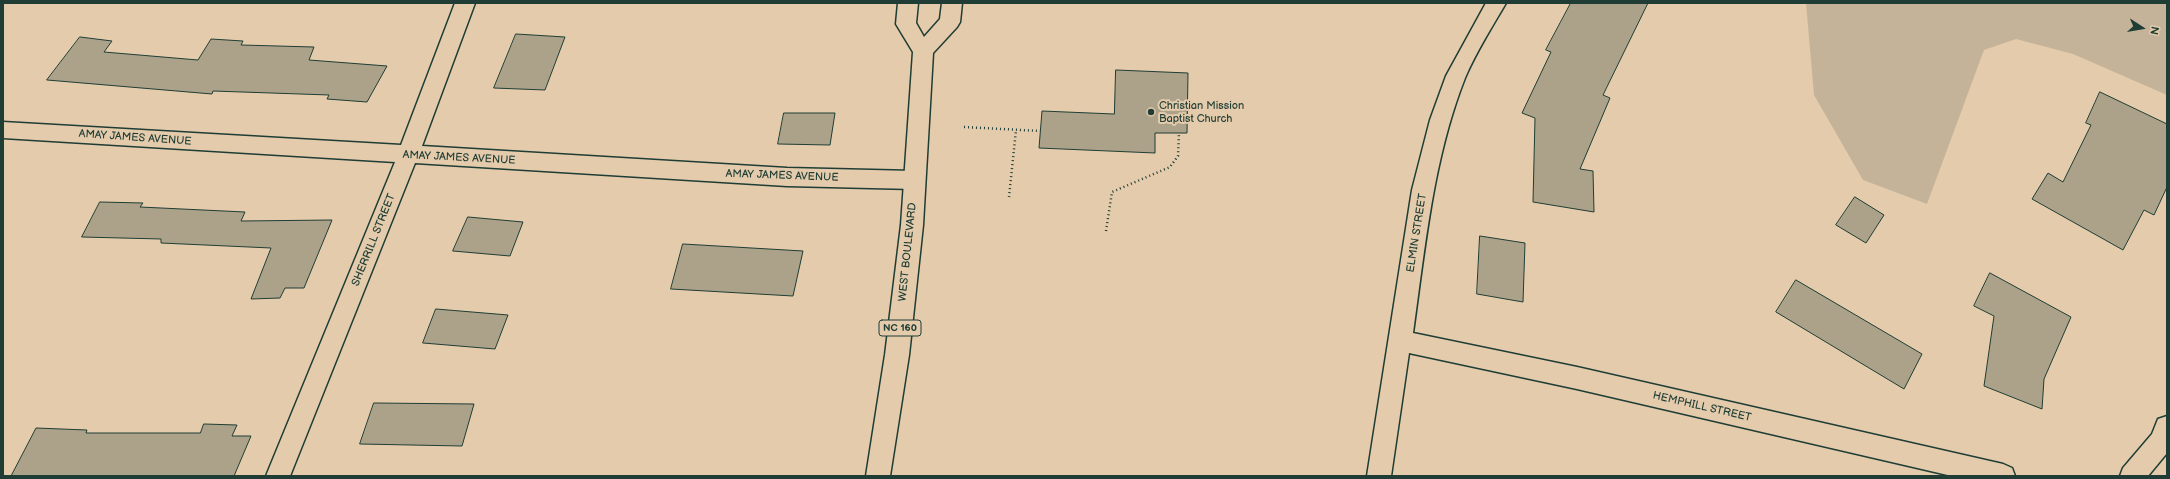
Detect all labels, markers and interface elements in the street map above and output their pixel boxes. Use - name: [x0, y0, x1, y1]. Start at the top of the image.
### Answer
- north arrow: [2122, 8, 2162, 48]
- text: N: [2147, 25, 2161, 36]
- place label: Christian Mission Baptist Church: [1159, 99, 1244, 125]
- marker: Christian Mission Baptist Church: [1146, 107, 1156, 117]
- street label: AMAY JAMES AVENUE: [78, 127, 192, 149]
- street label: AMAY JAMES AVENUE: [402, 148, 516, 168]
- street label: AMAY JAMES AVENUE: [725, 167, 839, 185]
- street label: SHERRILL STREET: [349, 192, 399, 288]
- street label: ELMIN STREET: [1404, 193, 1430, 273]
- street label: WEST BOULEVARD: [896, 202, 920, 302]
- road number: NC 160: [879, 320, 921, 336]
- street label: HEMPHILL STREET: [1651, 389, 1753, 425]

